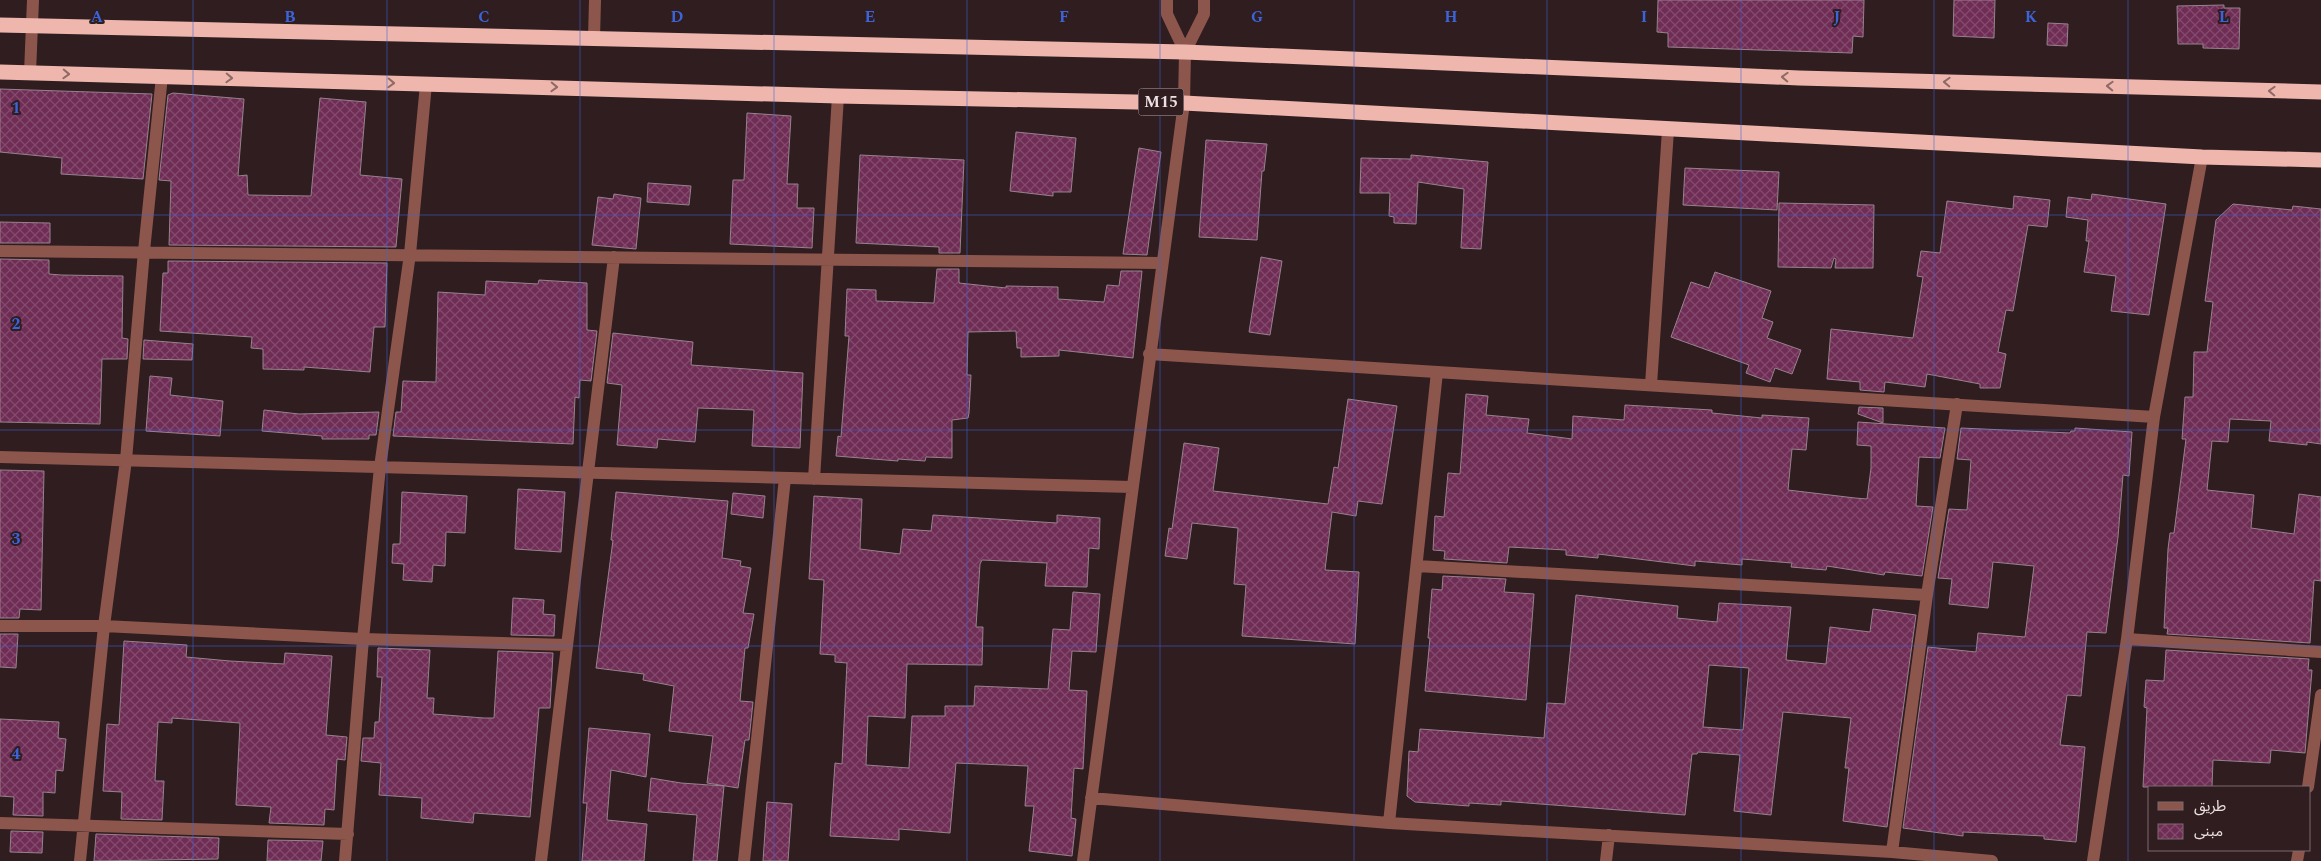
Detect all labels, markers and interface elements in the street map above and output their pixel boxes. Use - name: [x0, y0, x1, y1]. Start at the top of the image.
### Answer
- text: A: [91, 5, 104, 29]
- text: B: [284, 5, 296, 29]
- text: C: [478, 5, 490, 29]
- text: D: [671, 5, 684, 29]
- text: E: [865, 5, 875, 29]
- text: F: [1059, 5, 1069, 29]
- text: G: [1251, 5, 1263, 29]
- text: H: [1444, 5, 1458, 29]
- text: I: [1641, 5, 1647, 29]
- text: J: [1834, 5, 1841, 29]
- text: K: [2025, 5, 2038, 29]
- text: L: [2219, 5, 2229, 29]
- one-way arrow: [62, 68, 70, 79]
- one-way arrow: [1781, 72, 1789, 83]
- one-way arrow: [225, 73, 233, 83]
- one-way arrow: [1943, 77, 1951, 87]
- one-way arrow: [388, 78, 395, 88]
- one-way arrow: [2106, 81, 2114, 92]
- one-way arrow: [550, 82, 558, 93]
- one-way arrow: [2268, 85, 2276, 96]
- road number: M15: [1138, 88, 1184, 115]
- text: 1: [12, 96, 20, 120]
- text: 2: [12, 312, 21, 336]
- text: 3: [12, 527, 21, 551]
- text: 4: [12, 742, 21, 766]
- legend: [2148, 786, 2311, 851]
- text: طريق: [2194, 795, 2226, 818]
- text: مبنى: [2194, 820, 2223, 843]

